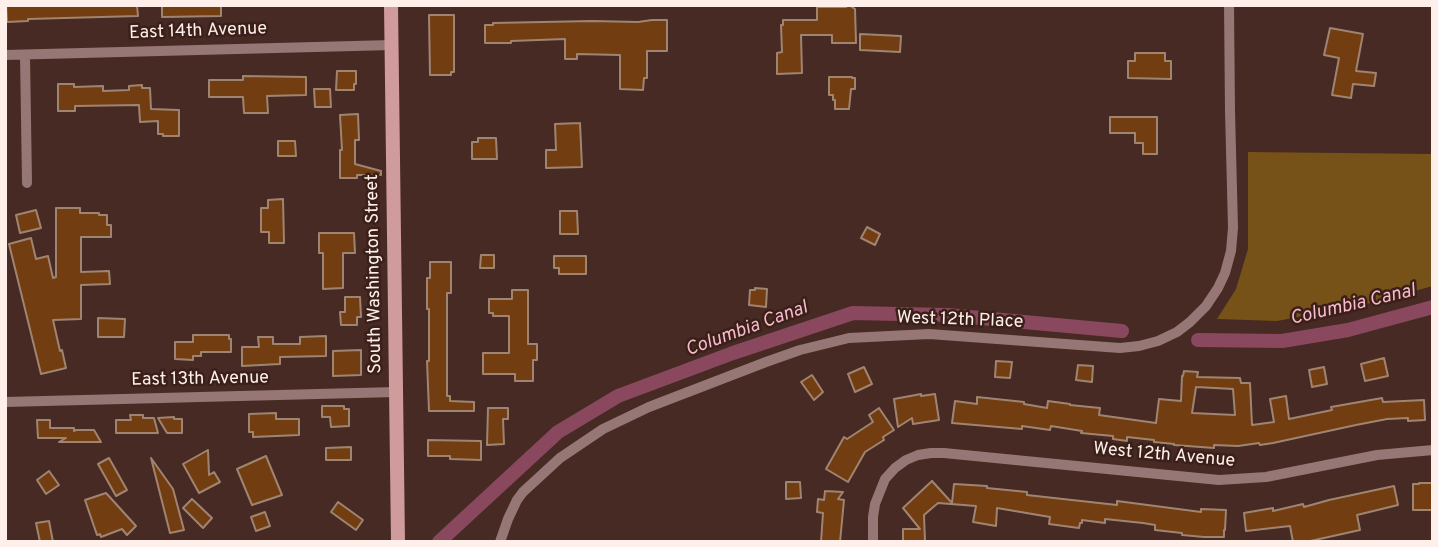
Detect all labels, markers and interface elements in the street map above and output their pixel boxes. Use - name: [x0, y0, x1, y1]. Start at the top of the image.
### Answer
- street label: East 14th Avenue: [129, 19, 267, 45]
- street label: South Washington Street: [362, 174, 388, 374]
- water label: Columbia Canal: [1288, 280, 1418, 332]
- water label: Columbia Canal: [683, 297, 811, 363]
- street label: West 12th Place: [896, 308, 1024, 334]
- street label: East 13th Avenue: [131, 368, 269, 392]
- street label: West 12th Avenue: [1092, 439, 1236, 473]

